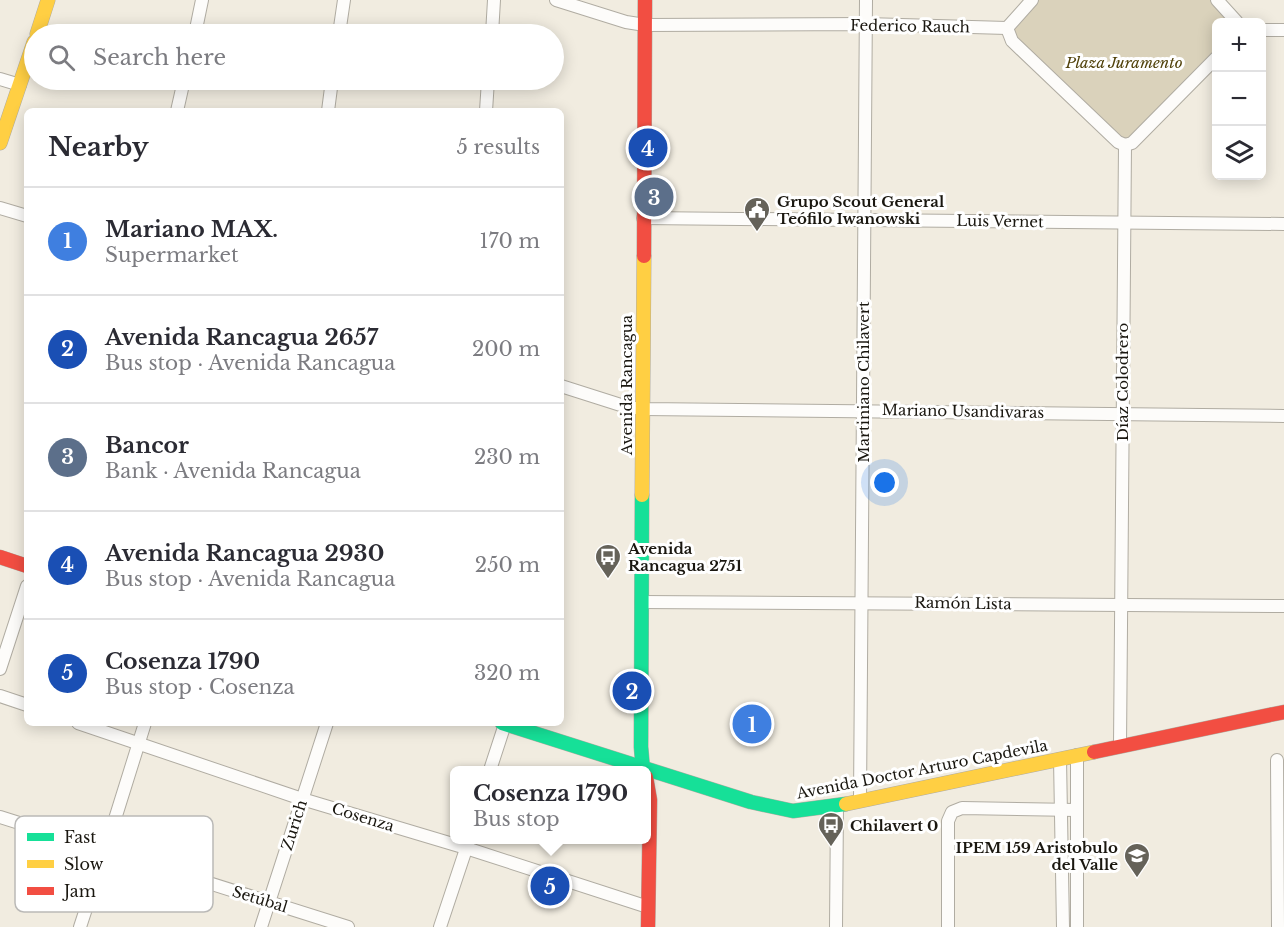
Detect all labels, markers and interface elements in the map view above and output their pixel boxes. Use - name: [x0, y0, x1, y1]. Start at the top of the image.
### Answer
- street label: Federico Rauch: [850, 15, 970, 37]
- map controls: [1212, 18, 1266, 180]
- button: +: [1212, 18, 1266, 72]
- search box: [24, 24, 564, 90]
- icon: search: [45, 41, 78, 74]
- text: Search here: [93, 44, 226, 71]
- park label: Plaza Juramento: [1064, 53, 1183, 72]
- button: −: [1212, 72, 1266, 126]
- pin: 4: [628, 126, 668, 170]
- button: layers: [1212, 126, 1266, 180]
- text: Nearby: [48, 131, 149, 163]
- text: 5 results: [457, 135, 540, 159]
- pin: 3: [634, 174, 674, 220]
- place label: Grupo Scout General Teófilo Iwanowski: [777, 192, 945, 228]
- public building icon: Grupo Scout General Teófilo Iwanowski: [742, 195, 772, 233]
- street label: Luis Vernet: [956, 211, 1044, 231]
- text: Mariano MAX.: [105, 216, 278, 243]
- text: 1: [63, 229, 72, 253]
- text: 170 m: [480, 229, 540, 253]
- text: Supermarket: [105, 243, 239, 267]
- street label: Martiniano Chilavert: [854, 301, 873, 463]
- street label: Avenida Rancagua: [617, 314, 636, 456]
- street label: Díaz Colodrero: [1113, 323, 1132, 441]
- text: Avenida Rancagua 2657: [105, 324, 378, 351]
- text: 2: [61, 337, 74, 361]
- text: 200 m: [472, 337, 540, 361]
- text: Bus stop · Avenida Rancagua: [105, 351, 395, 375]
- street label: Mariano Usandivaras: [882, 400, 1044, 422]
- text: Bancor: [105, 432, 189, 459]
- text: 3: [61, 445, 74, 469]
- text: 230 m: [474, 445, 540, 469]
- text: Bank · Avenida Rancagua: [105, 459, 361, 483]
- your location: [870, 468, 899, 497]
- place label: Avenida Rancagua 2751: [627, 539, 742, 575]
- text: Avenida Rancagua 2930: [105, 540, 384, 567]
- bus stop icon: Avenida Rancagua 2751: [593, 542, 623, 580]
- text: 4: [61, 553, 74, 577]
- text: 250 m: [475, 553, 540, 577]
- text: Bus stop · Avenida Rancagua: [105, 567, 395, 591]
- street label: Ramón Lista: [914, 593, 1013, 613]
- text: Cosenza 1790: [105, 648, 260, 675]
- text: 5: [62, 661, 73, 685]
- text: 320 m: [474, 661, 540, 685]
- pin: 2: [612, 668, 652, 714]
- text: Bus stop · Cosenza: [105, 675, 295, 699]
- pin: 1: [732, 702, 771, 746]
- street label: Avenida Doctor Arturo Capdevila: [794, 735, 1050, 803]
- popup: [450, 766, 651, 844]
- text: Cosenza 1790: [473, 780, 628, 807]
- street label: Zurich: [277, 797, 311, 853]
- street label: Cosenza: [330, 799, 397, 836]
- text: Bus stop: [473, 807, 560, 831]
- bus stop icon: Chilavert 0: [816, 810, 846, 848]
- legend: [15, 816, 213, 912]
- place label: Chilavert 0: [850, 816, 938, 835]
- text: Fast: [64, 827, 96, 847]
- place label: IPEM 159 Aristobulo del Valle: [956, 838, 1118, 874]
- school or university icon: IPEM 159 Aristobulo del Valle: [1122, 841, 1152, 879]
- text: Slow: [64, 854, 104, 874]
- pin: 5: [530, 864, 570, 908]
- text: Jam: [62, 881, 96, 901]
- street label: Setúbal: [230, 882, 290, 916]

